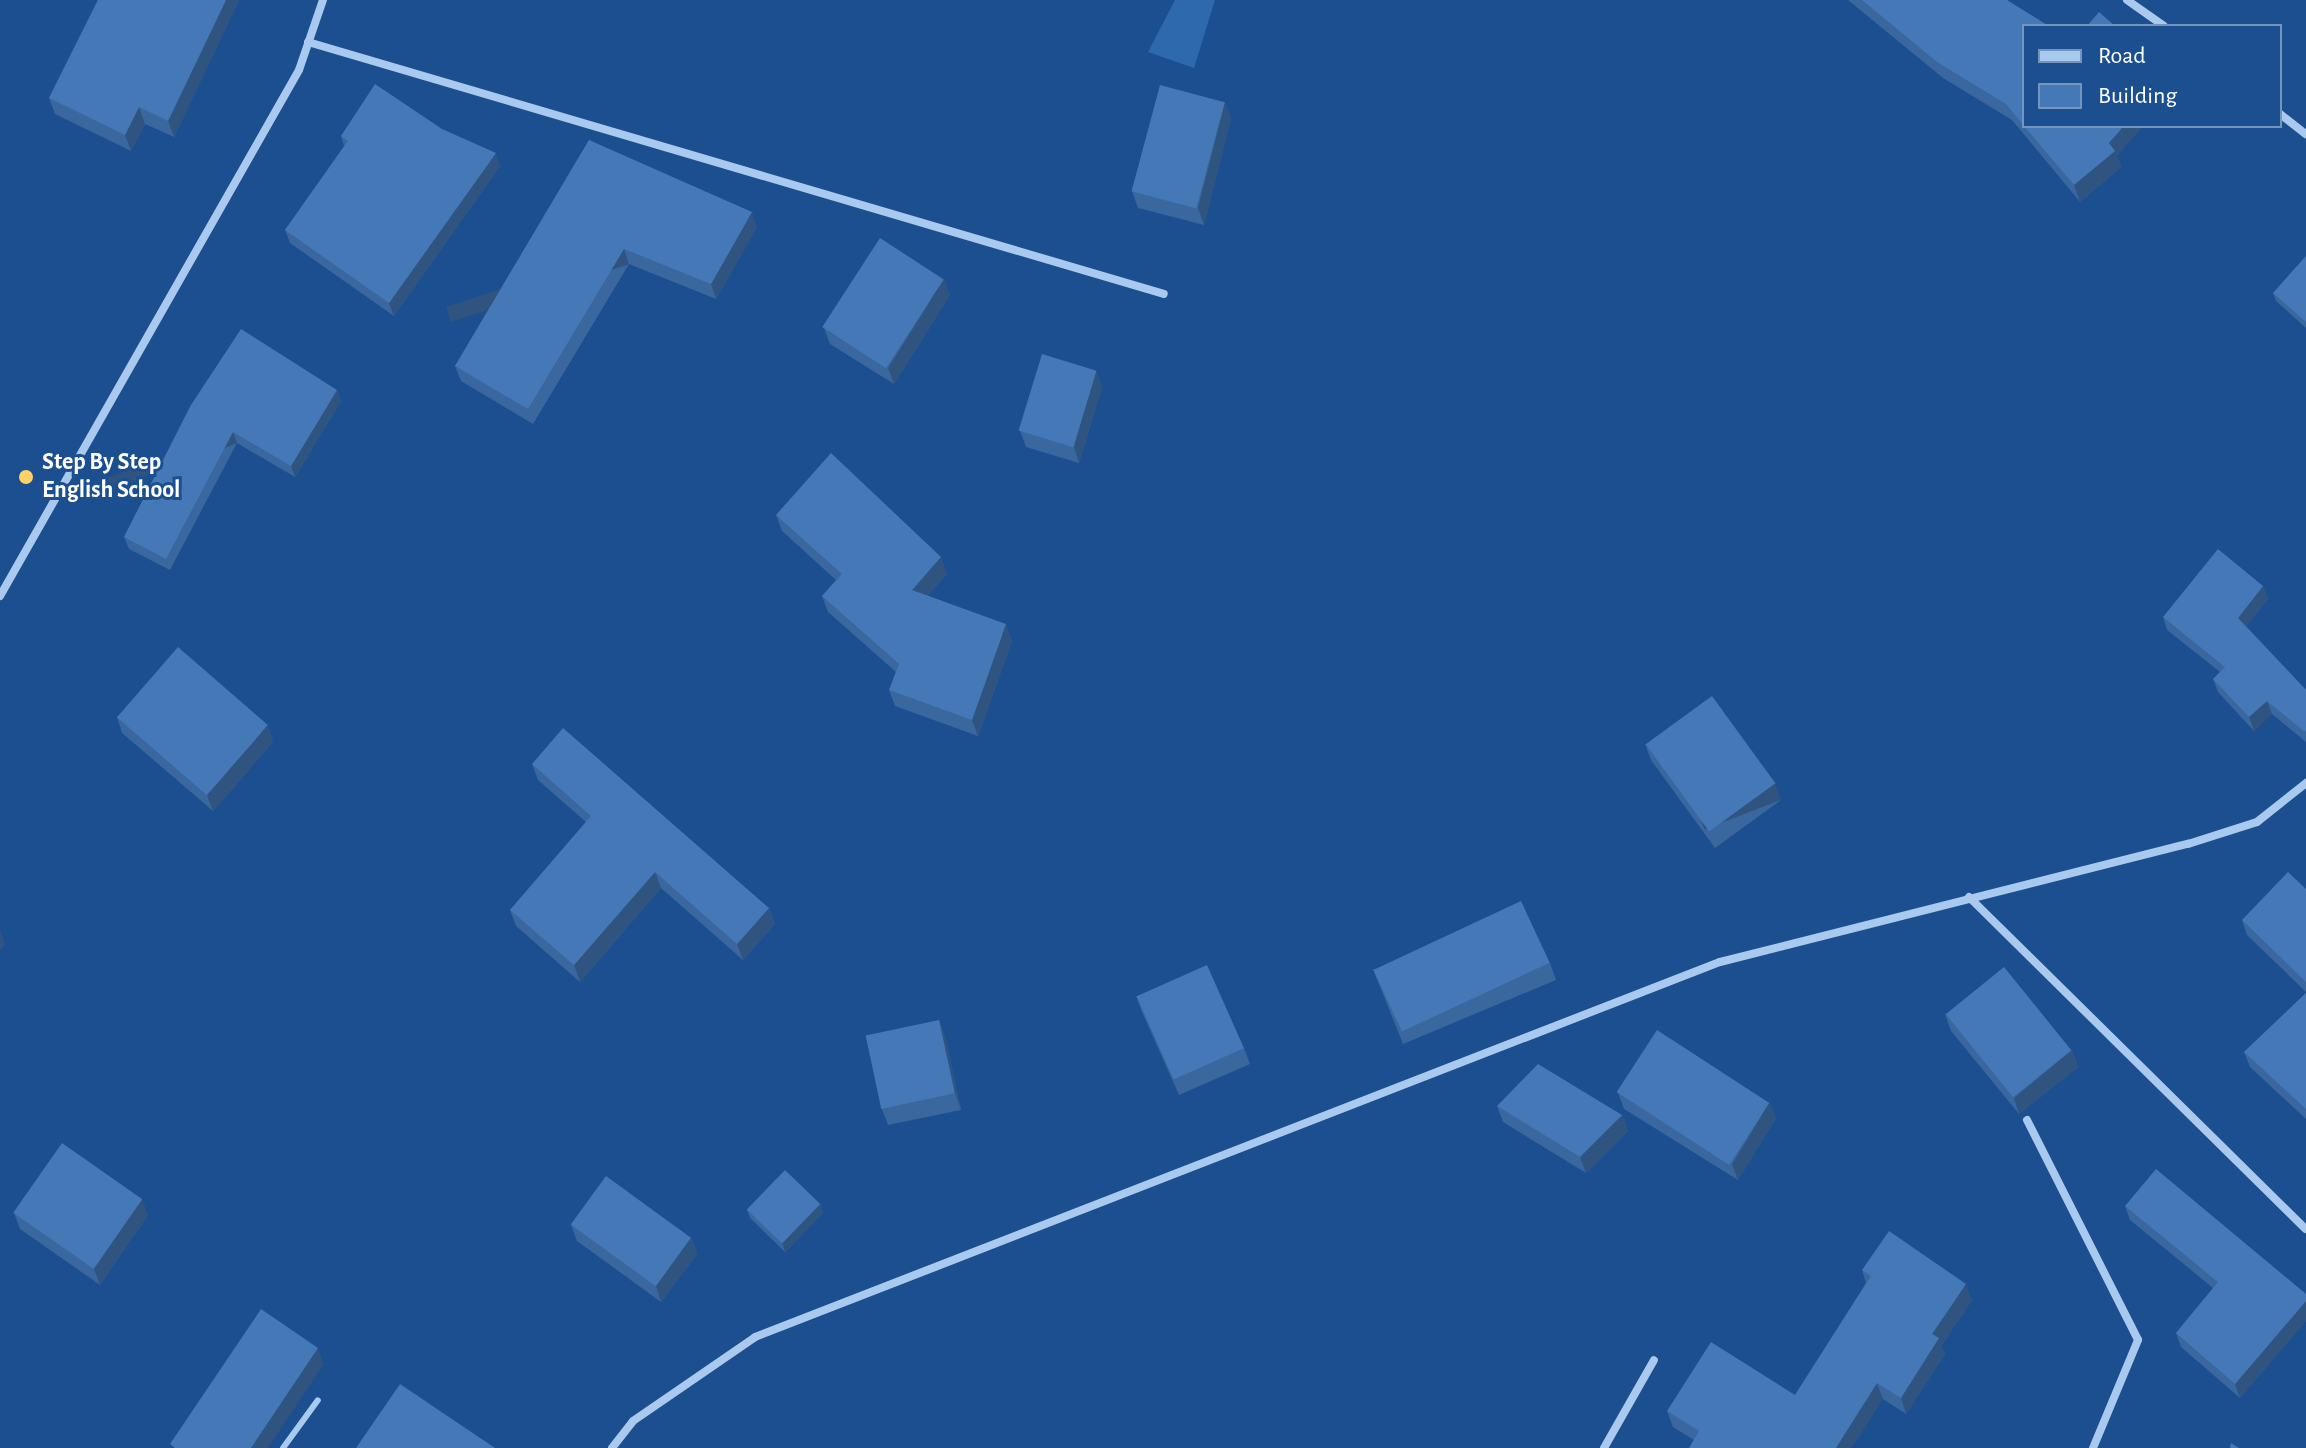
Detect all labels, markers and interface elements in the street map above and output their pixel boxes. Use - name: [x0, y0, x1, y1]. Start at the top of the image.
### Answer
- legend: [2022, 24, 2282, 128]
- text: Road: [2098, 44, 2146, 68]
- text: Building: [2098, 84, 2177, 108]
- place label: Step By Step English School: [42, 449, 180, 505]
- marker: Step By Step English School: [17, 468, 35, 486]

